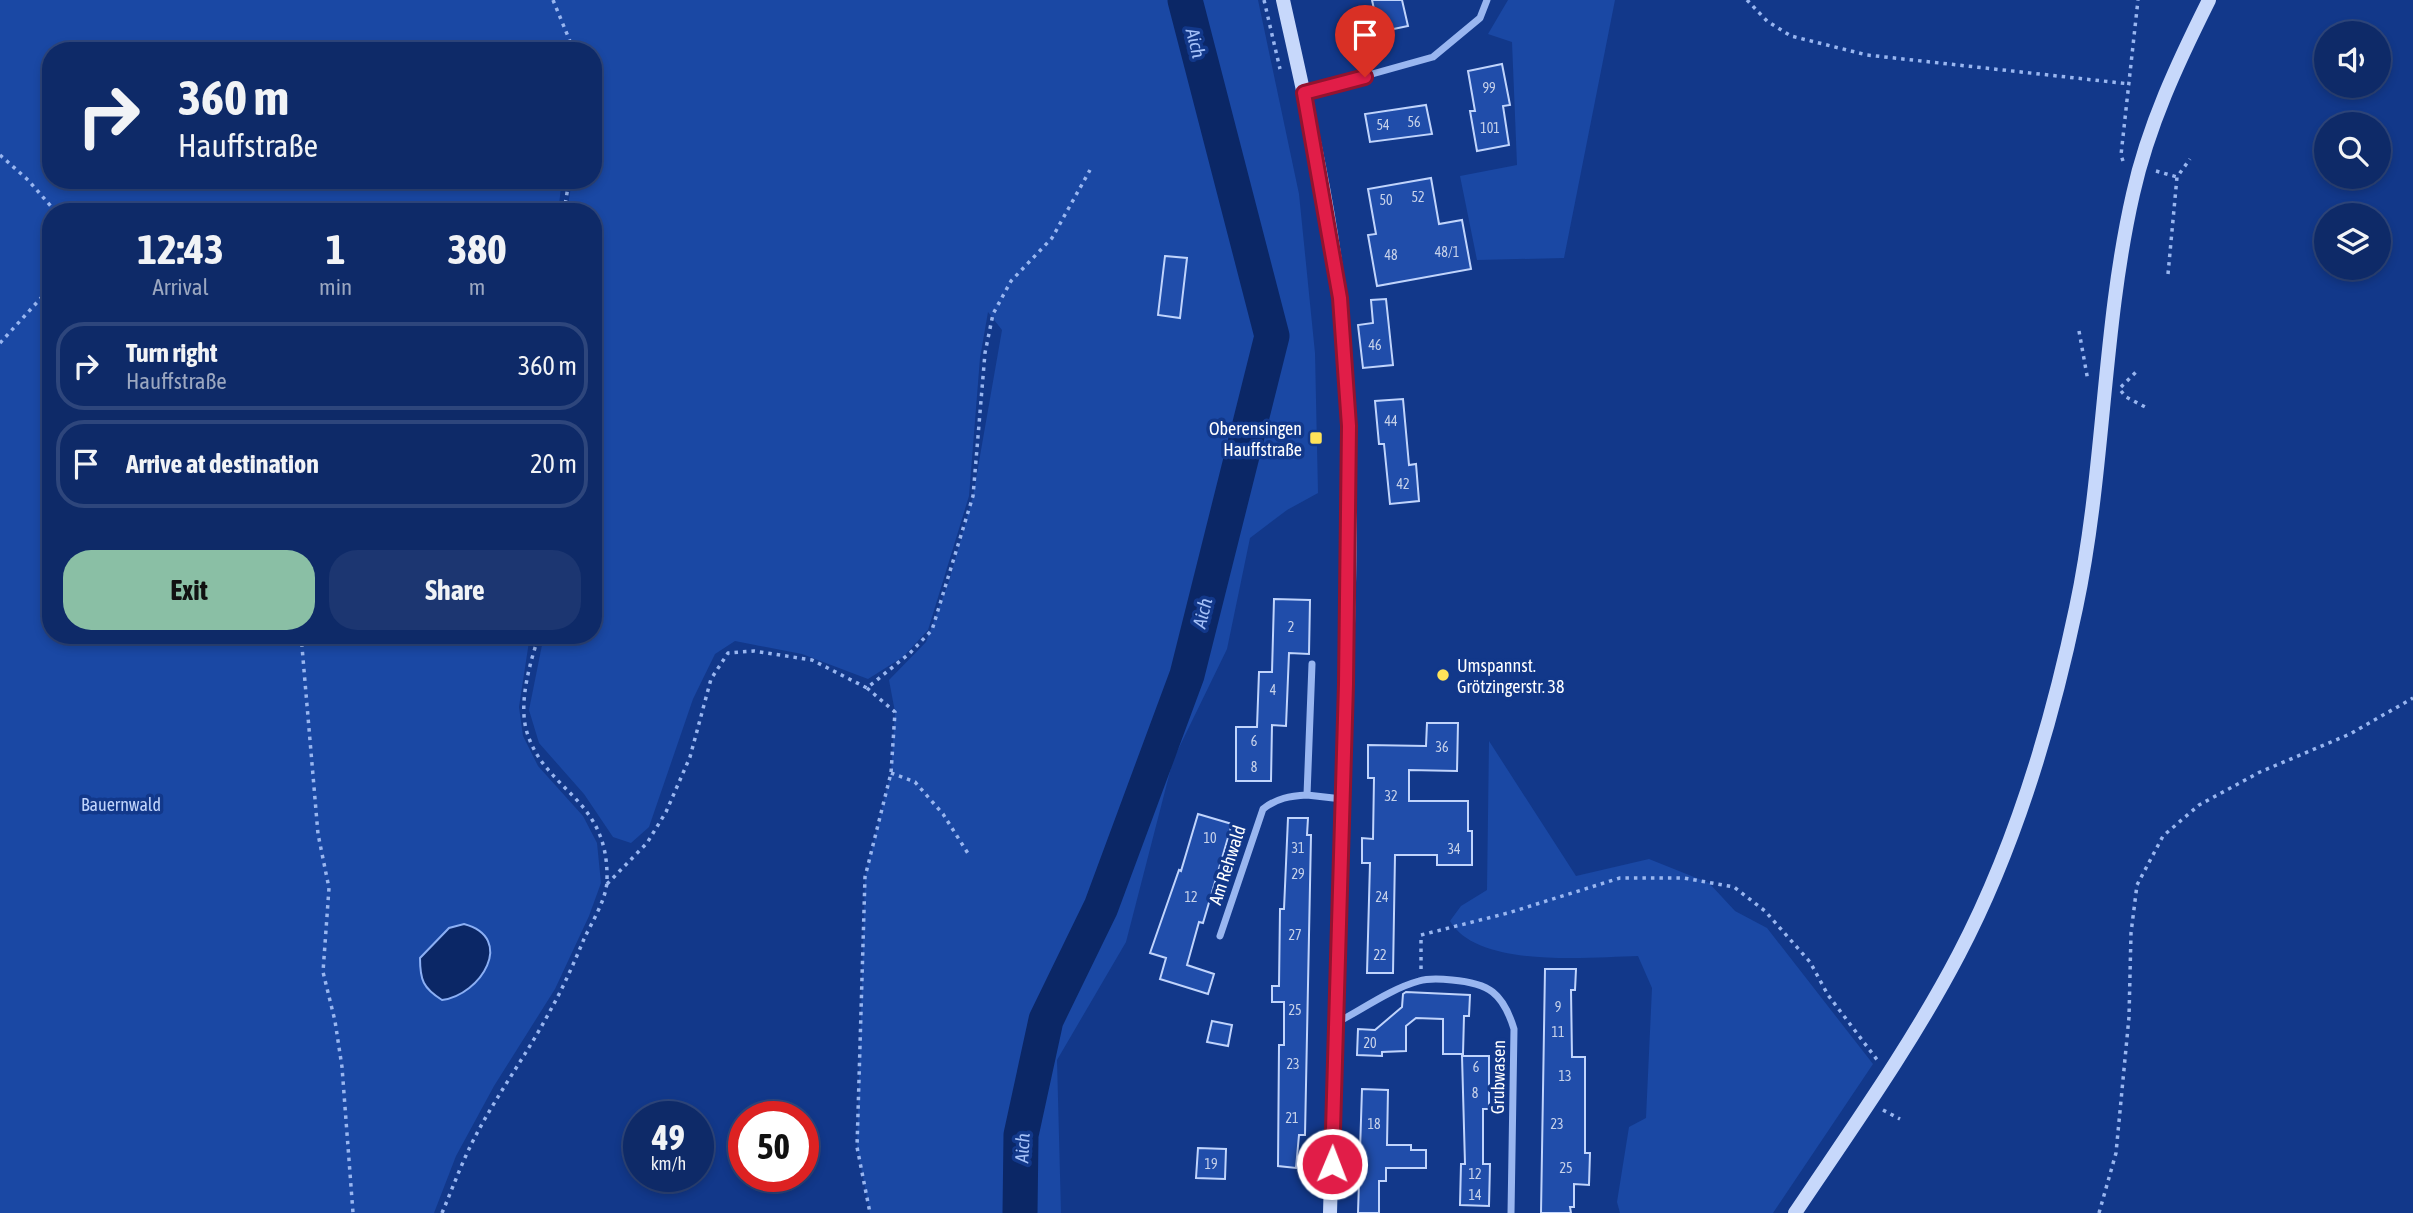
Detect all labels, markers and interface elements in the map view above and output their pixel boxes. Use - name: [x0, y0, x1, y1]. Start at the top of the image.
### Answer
- pin: [1335, 5, 1395, 77]
- icon: arrive: [1346, 16, 1384, 54]
- map controls: [2314, 21, 2391, 280]
- button: sound: [2314, 21, 2391, 98]
- water label: Aich: [1181, 25, 1210, 60]
- text: 360 m: [178, 69, 289, 125]
- icon: right: [63, 70, 154, 161]
- house number: 99: [1482, 80, 1496, 96]
- button: search: [2314, 112, 2391, 189]
- house number: 56: [1407, 114, 1421, 130]
- house number: 54: [1376, 117, 1390, 133]
- house number: 101: [1480, 120, 1500, 136]
- text: Hauffstraße: [178, 127, 318, 164]
- house number: 52: [1411, 189, 1425, 205]
- house number: 50: [1379, 192, 1393, 208]
- button: layers: [2314, 203, 2391, 280]
- text: 12:43: [137, 225, 224, 273]
- text: 1: [326, 225, 345, 273]
- text: 380: [447, 225, 507, 273]
- house number: 48/1: [1435, 244, 1459, 260]
- house number: 48: [1384, 247, 1398, 263]
- text: Arrival: [152, 274, 209, 300]
- text: min: [319, 274, 352, 300]
- text: m: [469, 274, 485, 300]
- house number: 46: [1368, 337, 1382, 353]
- text: Turn right: [126, 338, 217, 368]
- icon: right: [67, 347, 105, 385]
- text: 360 m: [518, 351, 577, 381]
- text: Hauffstraße: [126, 368, 227, 394]
- house number: 44: [1384, 413, 1398, 429]
- place label: Oberensingen Hauffstraße: [1209, 418, 1302, 460]
- marker: Oberensingen Hauffstraße: [1308, 430, 1324, 446]
- icon: arrive: [67, 445, 105, 483]
- text: Arrive at destination: [126, 449, 319, 479]
- text: 20 m: [530, 449, 577, 479]
- house number: 42: [1396, 476, 1410, 492]
- button: Exit: [63, 550, 315, 630]
- button: Share: [329, 550, 581, 630]
- water label: Aich: [1187, 596, 1216, 631]
- house number: 2: [1288, 619, 1294, 635]
- place label: Umspannst. Grötzingerstr. 38: [1457, 655, 1564, 697]
- marker: Umspannst. Grötzingerstr. 38: [1435, 667, 1451, 683]
- house number: 4: [1270, 682, 1277, 698]
- house number: 6: [1251, 733, 1258, 749]
- house number: 36: [1435, 739, 1449, 755]
- house number: 8: [1251, 759, 1258, 775]
- house number: 32: [1384, 788, 1398, 804]
- park label: Bauernwald: [81, 794, 161, 815]
- street label: Am Rehwald: [1204, 823, 1250, 907]
- house number: 10: [1203, 830, 1217, 846]
- house number: 31: [1291, 840, 1305, 856]
- house number: 34: [1447, 841, 1461, 857]
- house number: 29: [1291, 866, 1305, 882]
- house number: 12: [1184, 889, 1198, 905]
- house number: 24: [1375, 889, 1389, 905]
- house number: 27: [1288, 927, 1302, 943]
- house number: 22: [1373, 947, 1387, 963]
- house number: 9: [1555, 999, 1561, 1015]
- house number: 25: [1288, 1002, 1302, 1018]
- house number: 11: [1551, 1024, 1565, 1040]
- house number: 20: [1363, 1035, 1377, 1051]
- street label: Grubwasen: [1487, 1040, 1509, 1114]
- house number: 23: [1286, 1056, 1300, 1072]
- house number: 6: [1473, 1059, 1480, 1075]
- house number: 13: [1558, 1068, 1572, 1084]
- house number: 8: [1472, 1085, 1479, 1101]
- speed limit sign: 50: [728, 1101, 819, 1192]
- house number: 21: [1285, 1110, 1299, 1126]
- house number: 18: [1367, 1116, 1381, 1132]
- house number: 23: [1550, 1116, 1564, 1132]
- text: 49: [652, 1117, 685, 1157]
- position arrow: [1295, 1127, 1369, 1201]
- water label: Aich: [1010, 1132, 1034, 1165]
- text: km/h: [651, 1153, 686, 1174]
- house number: 19: [1204, 1156, 1218, 1172]
- house number: 25: [1559, 1160, 1573, 1176]
- house number: 12: [1468, 1166, 1482, 1182]
- house number: 14: [1468, 1187, 1482, 1203]

